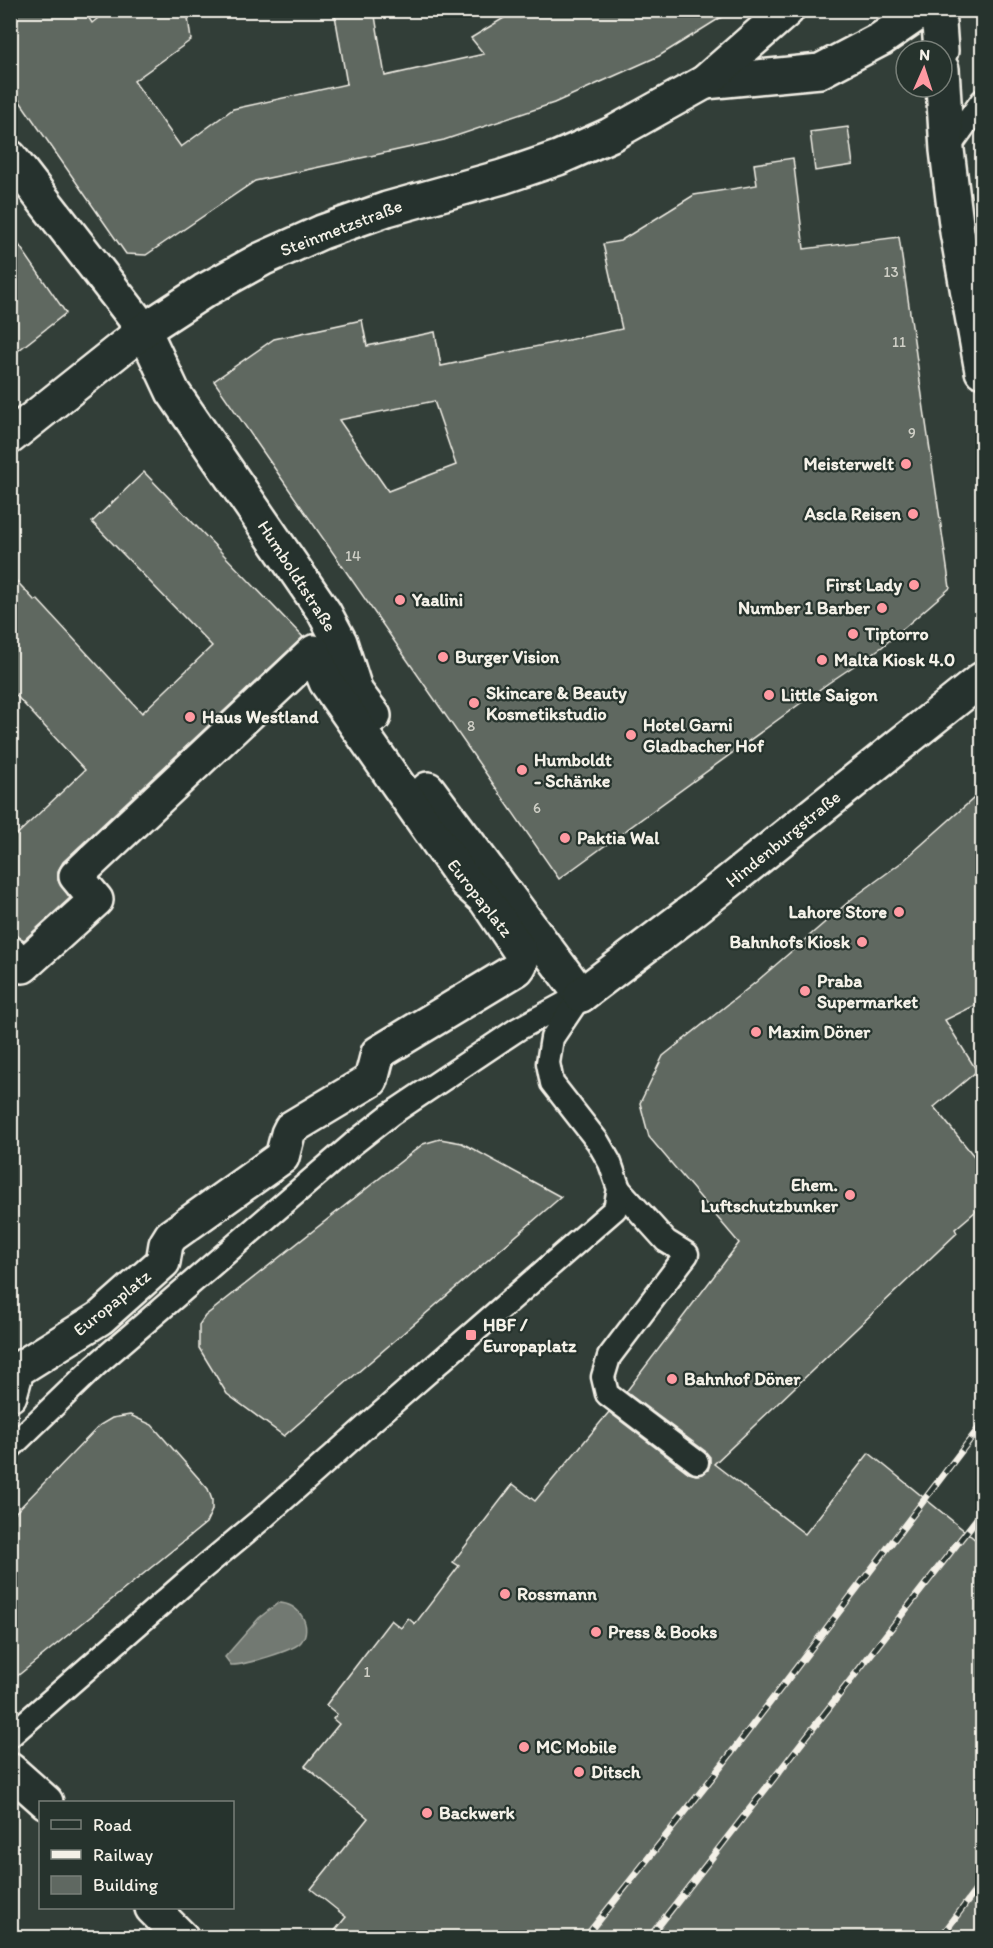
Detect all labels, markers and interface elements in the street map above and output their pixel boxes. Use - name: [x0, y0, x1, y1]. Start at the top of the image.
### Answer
- north arrow: [894, 39, 954, 99]
- text: N: [919, 45, 931, 64]
- street label: Steinmetzstraße: [277, 195, 405, 261]
- house number: 13: [883, 263, 899, 281]
- house number: 11: [892, 333, 906, 351]
- house number: 9: [908, 424, 916, 442]
- place label: Meisterwelt: [803, 453, 894, 475]
- marker: Meisterwelt: [899, 457, 913, 471]
- place label: Ascla Reisen: [804, 503, 901, 525]
- marker: Ascla Reisen: [906, 507, 920, 521]
- street label: Humboldtstraße: [253, 516, 341, 636]
- house number: 14: [345, 547, 361, 565]
- place label: First Lady: [826, 574, 903, 596]
- marker: First Lady: [907, 578, 921, 592]
- place label: Yaalini: [411, 589, 463, 611]
- marker: Yaalini: [393, 593, 407, 607]
- place label: Number 1 Barber: [738, 597, 871, 619]
- marker: Number 1 Barber: [875, 601, 889, 615]
- place label: Tiptorro: [864, 623, 929, 645]
- marker: Tiptorro: [846, 627, 860, 641]
- place label: Burger Vision: [455, 646, 560, 668]
- place label: Malta Kiosk 4.0: [834, 649, 955, 671]
- marker: Burger Vision: [436, 650, 450, 664]
- marker: Malta Kiosk 4.0: [815, 653, 829, 667]
- place label: Skincare & Beauty Kosmetikstudio: [486, 682, 627, 725]
- place label: Little Saigon: [781, 684, 879, 706]
- marker: Little Saigon: [762, 688, 776, 702]
- marker: Skincare & Beauty Kosmetikstudio: [467, 696, 481, 710]
- place label: Haus Westland: [202, 706, 319, 728]
- marker: Haus Westland: [183, 710, 197, 724]
- place label: Hotel Garni Gladbacher Hof: [643, 714, 765, 757]
- house number: 8: [467, 717, 475, 735]
- marker: Hotel Garni Gladbacher Hof: [624, 728, 638, 742]
- place label: Humboldt - Schänke: [534, 749, 612, 792]
- marker: Humboldt - Schänke: [515, 763, 529, 777]
- street label: Hindenburgstraße: [721, 786, 845, 892]
- house number: 6: [533, 799, 541, 817]
- place label: Paktia Wal: [577, 827, 660, 849]
- marker: Paktia Wal: [558, 831, 572, 845]
- street label: Europaplatz: [443, 854, 518, 942]
- place label: Lahore Store: [788, 901, 887, 923]
- marker: Lahore Store: [892, 905, 906, 919]
- place label: Bahnhofs Kiosk: [729, 931, 851, 953]
- marker: Bahnhofs Kiosk: [855, 935, 869, 949]
- place label: Praba Supermarket: [817, 970, 918, 1013]
- marker: Praba Supermarket: [798, 984, 812, 998]
- place label: Maxim Döner: [768, 1021, 871, 1043]
- marker: Maxim Döner: [749, 1025, 763, 1039]
- place label: Ehem. Luftschutzbunker: [701, 1174, 839, 1217]
- marker: Ehem. Luftschutzbunker: [843, 1188, 857, 1202]
- street label: Europaplatz: [69, 1265, 156, 1341]
- place label: HBF / Europaplatz: [483, 1314, 577, 1357]
- marker: HBF / Europaplatz: [464, 1328, 478, 1342]
- place label: Bahnhof Döner: [684, 1368, 801, 1390]
- marker: Bahnhof Döner: [665, 1372, 679, 1386]
- place label: Rossmann: [517, 1583, 597, 1605]
- marker: Rossmann: [498, 1587, 512, 1601]
- place label: Press & Books: [608, 1621, 717, 1643]
- marker: Press & Books: [589, 1625, 603, 1639]
- house number: 1: [364, 1663, 371, 1681]
- place label: MC Mobile: [536, 1736, 617, 1758]
- marker: MC Mobile: [517, 1740, 531, 1754]
- place label: Ditsch: [591, 1761, 641, 1783]
- marker: Ditsch: [572, 1765, 586, 1779]
- legend: [39, 1801, 234, 1909]
- place label: Backwerk: [439, 1802, 516, 1824]
- marker: Backwerk: [420, 1806, 434, 1820]
- text: Road: [93, 1814, 132, 1836]
- text: Railway: [93, 1844, 154, 1866]
- text: Building: [93, 1874, 159, 1896]

